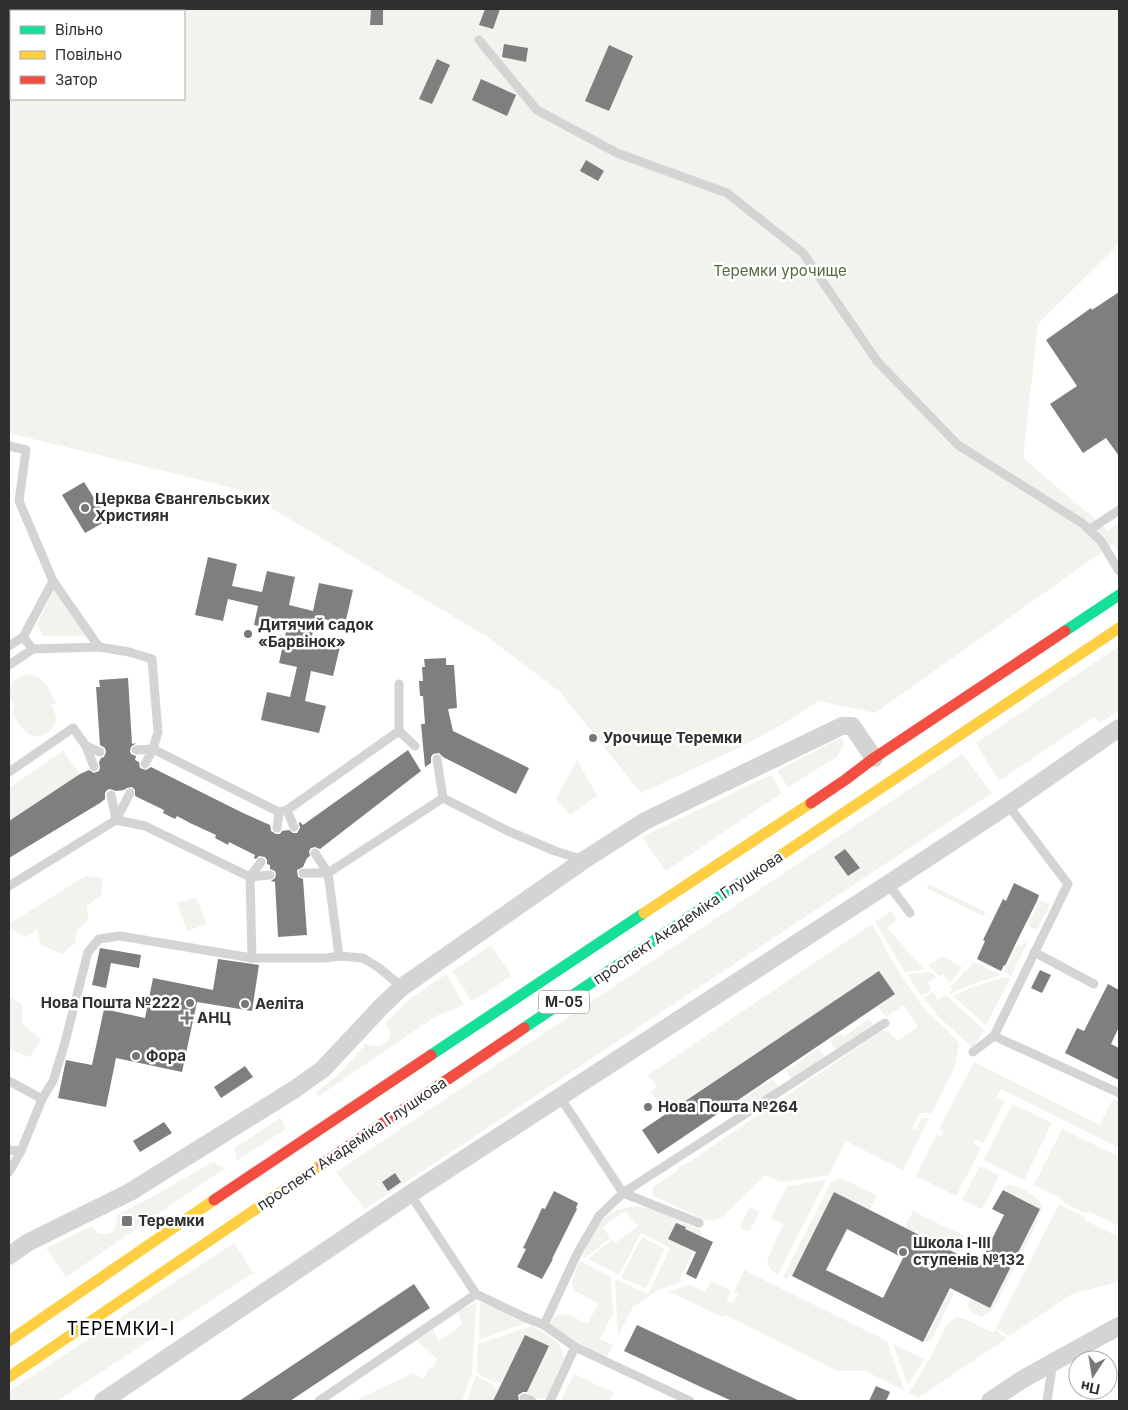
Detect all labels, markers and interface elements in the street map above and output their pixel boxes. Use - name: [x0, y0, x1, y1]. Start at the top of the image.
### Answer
- legend: [10, 10, 185, 100]
- text: Вільно: [55, 20, 103, 39]
- text: Повільно: [55, 45, 122, 64]
- text: Затор: [55, 70, 98, 89]
- park label: Теремки урочище: [713, 261, 847, 280]
- place label: Церква Євангельських Християн: [95, 489, 270, 525]
- marker: Церква Євангельських Християн: [79, 502, 91, 514]
- place label: Дитячий садок «Барвінок»: [258, 615, 374, 651]
- marker: Дитячий садок «Барвінок»: [242, 628, 254, 640]
- place label: Урочище Теремки: [603, 728, 742, 747]
- marker: Урочище Теремки: [587, 732, 599, 744]
- street label: проспект Академіка Глушкова: [589, 847, 786, 988]
- road number: М-05: [539, 990, 589, 1014]
- place label: Нова Пошта №222: [41, 993, 180, 1012]
- place label: Аеліта: [255, 994, 304, 1013]
- marker: Нова Пошта №222: [184, 997, 196, 1009]
- marker: Аеліта: [239, 998, 251, 1010]
- place label: АНЦ: [197, 1008, 231, 1027]
- marker: АНЦ: [181, 1012, 193, 1024]
- place label: Фора: [146, 1046, 186, 1065]
- marker: Фора: [130, 1050, 142, 1062]
- street label: проспект Академіка Глушкова: [253, 1073, 450, 1214]
- place label: Нова Пошта №264: [658, 1097, 798, 1116]
- marker: Нова Пошта №264: [642, 1101, 654, 1113]
- place label: Теремки: [138, 1211, 204, 1230]
- marker: Теремки: [120, 1214, 134, 1228]
- place label: Школа І-ІІІ ступенів №132: [913, 1233, 1025, 1269]
- marker: Школа І-ІІІ ступенів №132: [897, 1246, 909, 1258]
- district label: ТЕРЕМКИ-І: [67, 1318, 175, 1339]
- north arrow: [1068, 1350, 1118, 1400]
- text: Пн: [1079, 1378, 1101, 1399]

